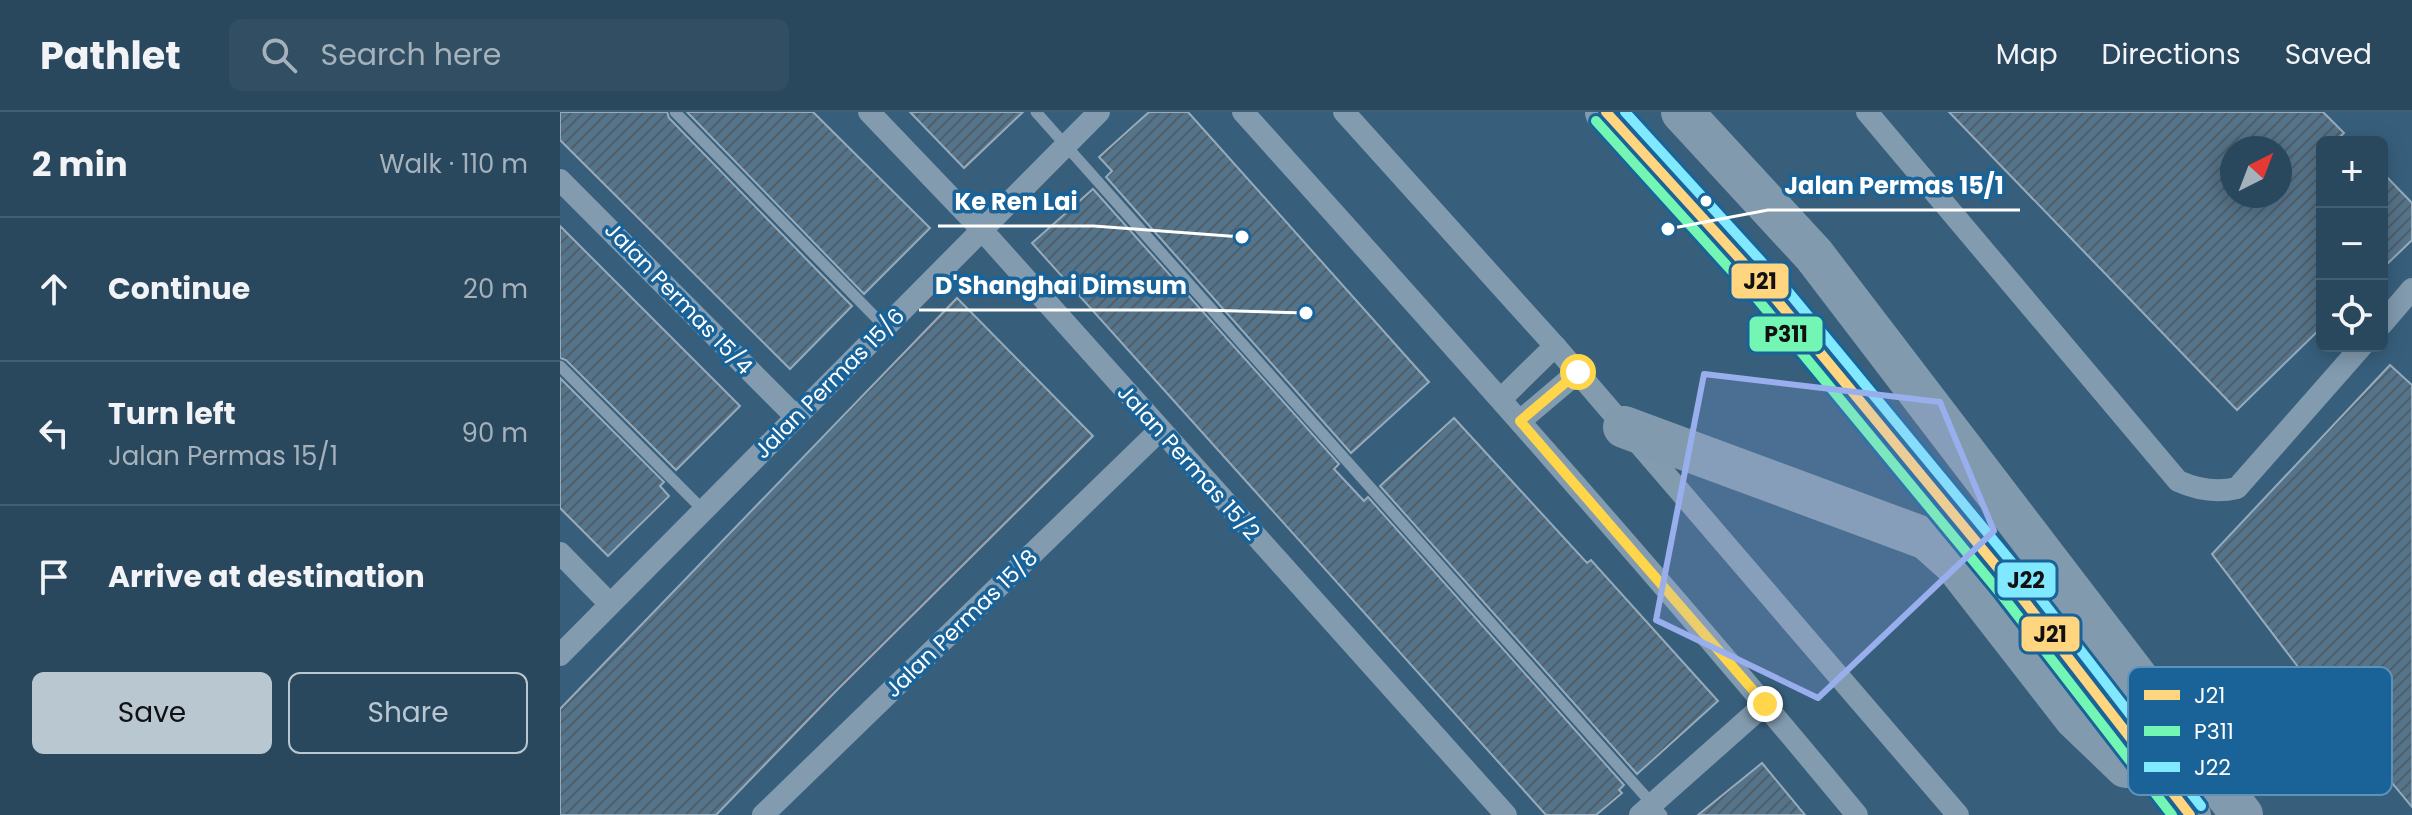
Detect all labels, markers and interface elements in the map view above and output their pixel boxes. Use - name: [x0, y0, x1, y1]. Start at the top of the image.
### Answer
- search box: [229, 19, 789, 91]
- text: Pathlet: [40, 29, 181, 82]
- icon: search: [257, 33, 301, 77]
- text: Search here: [321, 33, 501, 76]
- text: Map: [1996, 35, 2058, 74]
- text: Directions: [2102, 35, 2241, 74]
- text: Saved: [2285, 35, 2372, 74]
- north arrow: [2220, 136, 2292, 208]
- map controls: [2316, 136, 2388, 352]
- button: +: [2316, 136, 2388, 208]
- text: 2 min: [32, 140, 128, 188]
- text: Walk · 110 m: [379, 146, 528, 182]
- callout: Jalan Permas 15/1: [1768, 162, 2020, 210]
- text: Jalan Permas 15/1: [1784, 169, 2004, 202]
- callout: Ke Ren Lai: [938, 178, 1094, 226]
- text: Ke Ren Lai: [954, 185, 1078, 218]
- unlabelled marker: [1698, 193, 1714, 209]
- button: −: [2316, 208, 2388, 280]
- street label: Jalan Permas 15/4: [598, 215, 760, 382]
- callout: D'Shanghai Dimsum: [919, 262, 1203, 310]
- line badge: J21: [1730, 262, 1790, 300]
- text: J21: [1743, 266, 1777, 297]
- icon: ahead: [32, 267, 76, 311]
- text: Continue: [108, 267, 250, 310]
- text: D'Shanghai Dimsum: [935, 269, 1187, 302]
- text: 20 m: [463, 271, 528, 307]
- button: locate: [2316, 280, 2388, 352]
- street label: Jalan Permas 15/6: [747, 301, 912, 466]
- line badge: P311: [1748, 315, 1824, 353]
- text: P311: [1764, 319, 1808, 350]
- route start: [1560, 354, 1596, 390]
- street label: Jalan Permas 15/2: [1110, 378, 1267, 547]
- text: Turn left: [108, 392, 236, 435]
- icon: left: [32, 411, 76, 455]
- text: 90 m: [462, 415, 528, 451]
- text: Jalan Permas 15/1: [108, 438, 338, 474]
- street label: Jalan Permas 15/8: [878, 542, 1045, 704]
- icon: arrive: [32, 555, 76, 599]
- text: Arrive at destination: [108, 555, 425, 598]
- line badge: J22: [1996, 561, 2057, 599]
- text: J22: [2007, 565, 2045, 596]
- line badge: J21: [2020, 615, 2081, 653]
- text: J21: [2033, 619, 2067, 650]
- legend: [2128, 667, 2392, 795]
- button: Save: [32, 672, 272, 754]
- button: Share: [288, 672, 528, 754]
- text: J21: [2194, 680, 2225, 711]
- route end: [1747, 686, 1783, 722]
- text: P311: [2194, 716, 2234, 747]
- text: J22: [2194, 752, 2231, 783]

